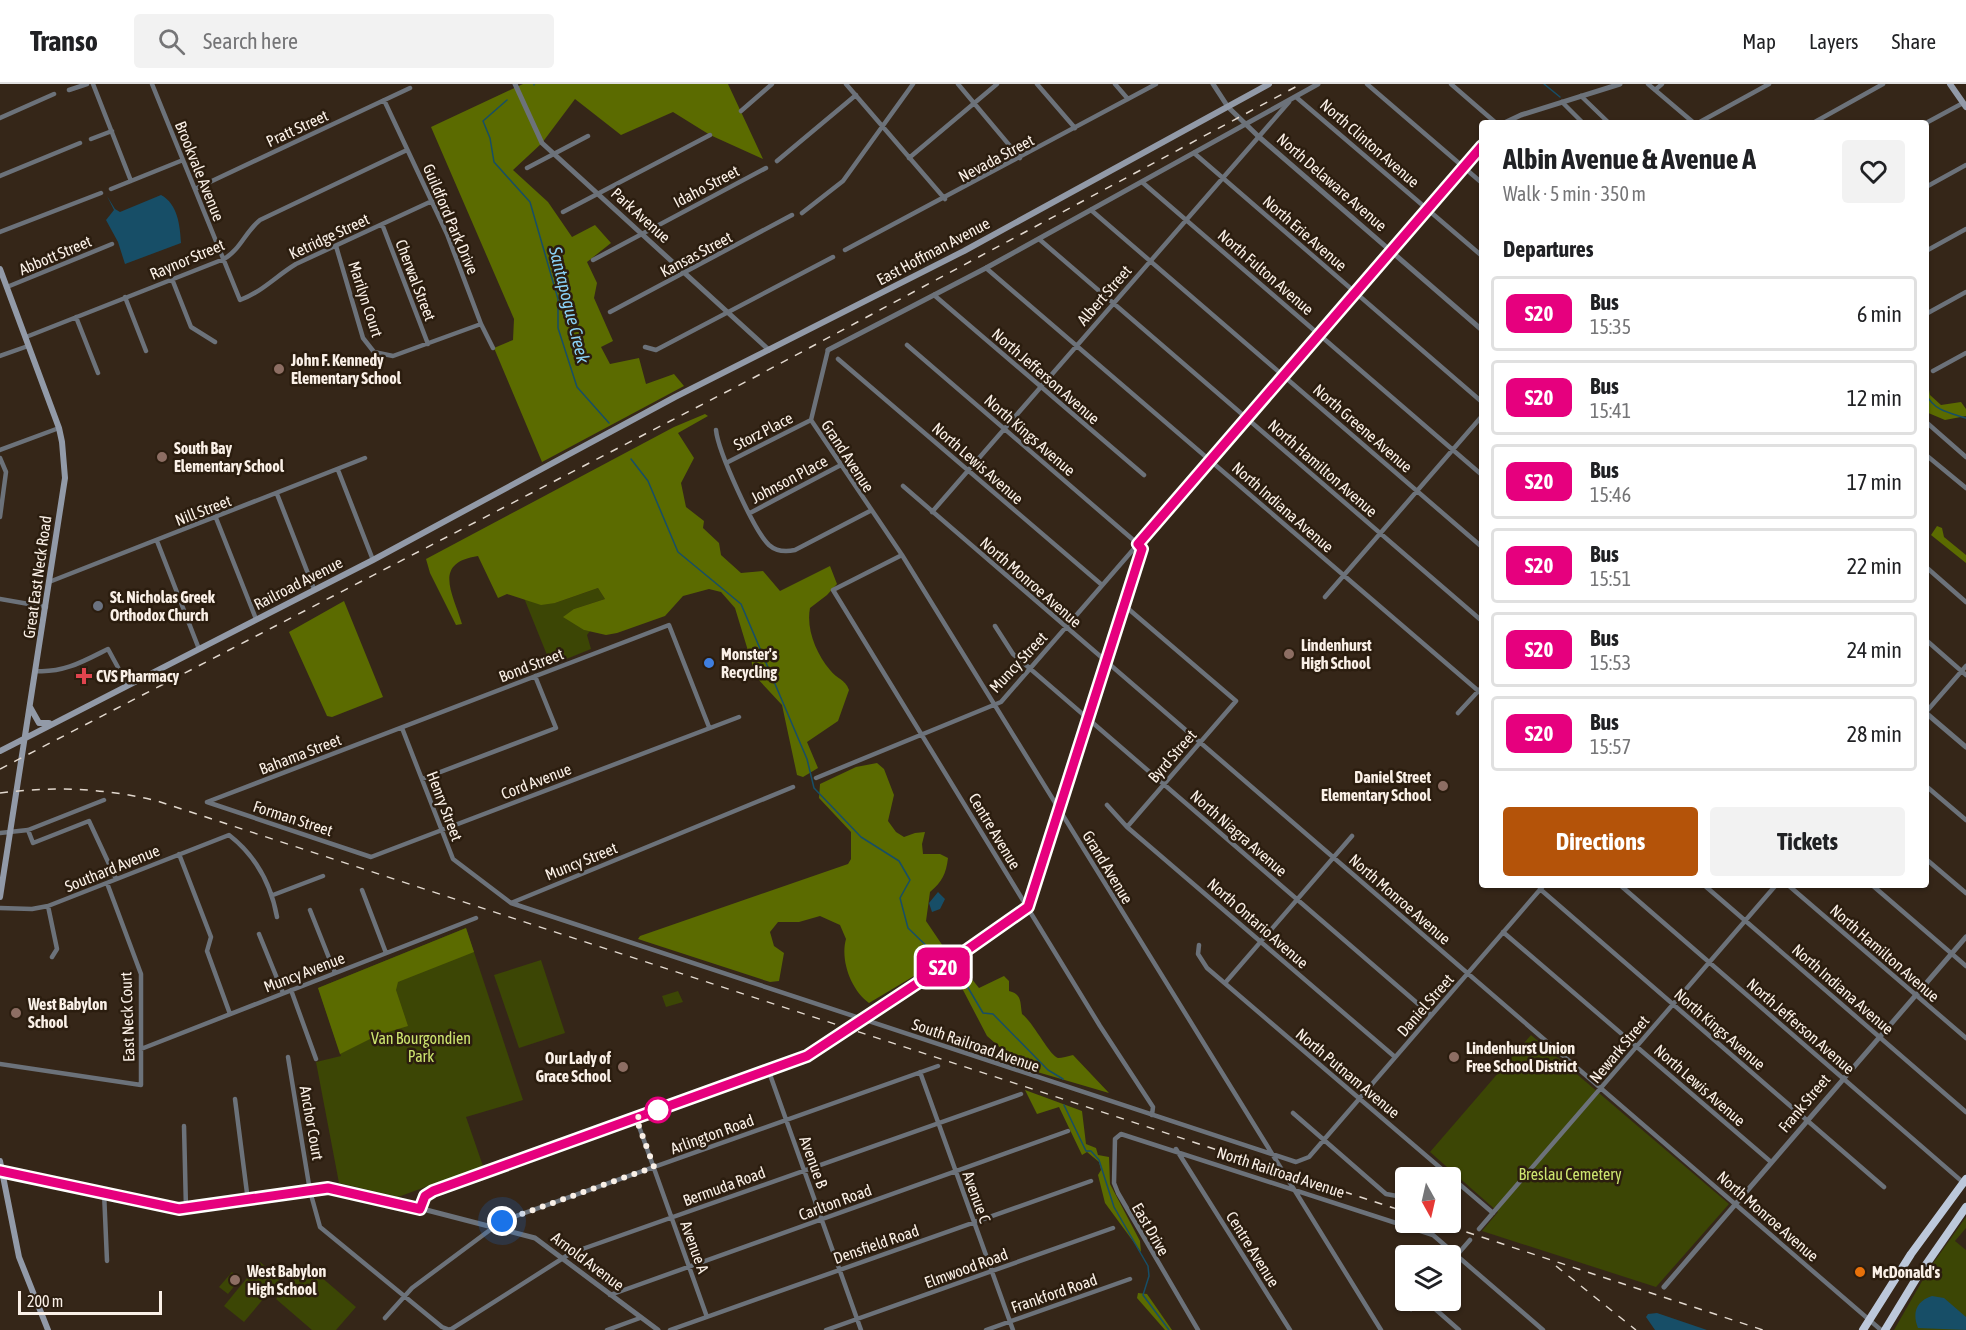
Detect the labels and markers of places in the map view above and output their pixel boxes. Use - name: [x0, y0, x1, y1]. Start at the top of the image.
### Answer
- place label: John F. Kennedy Elementary School: [290, 351, 402, 387]
- marker: John F. Kennedy Elementary School: [272, 362, 286, 376]
- place label: South Bay Elementary School: [174, 439, 285, 475]
- marker: South Bay Elementary School: [155, 450, 169, 464]
- place label: St. Nicholas Greek Orthodox Church: [110, 588, 216, 624]
- marker: St. Nicholas Greek Orthodox Church: [91, 599, 105, 613]
- place label: Lindenhurst High School: [1301, 636, 1372, 672]
- place label: Monster's Recycling: [721, 645, 778, 681]
- marker: Lindenhurst High School: [1282, 647, 1296, 661]
- marker: Monster's Recycling: [702, 656, 716, 670]
- place label: CVS Pharmacy: [96, 667, 180, 685]
- marker: CVS Pharmacy: [77, 669, 91, 683]
- place label: Daniel Street Elementary School: [1321, 768, 1432, 804]
- marker: Daniel Street Elementary School: [1436, 779, 1450, 793]
- place label: West Babylon School: [27, 995, 107, 1031]
- marker: West Babylon School: [9, 1006, 23, 1020]
- place label: Lindenhurst Union Free School District: [1466, 1039, 1578, 1075]
- place label: Our Lady of Grace School: [536, 1049, 612, 1085]
- marker: Lindenhurst Union Free School District: [1447, 1050, 1461, 1064]
- marker: Our Lady of Grace School: [616, 1060, 630, 1074]
- unlabelled marker: [645, 1097, 671, 1123]
- place label: West Babylon High School: [246, 1262, 326, 1298]
- place label: McDonald's: [1872, 1263, 1941, 1281]
- marker: McDonald's: [1853, 1265, 1867, 1279]
- marker: West Babylon High School: [228, 1273, 242, 1287]

